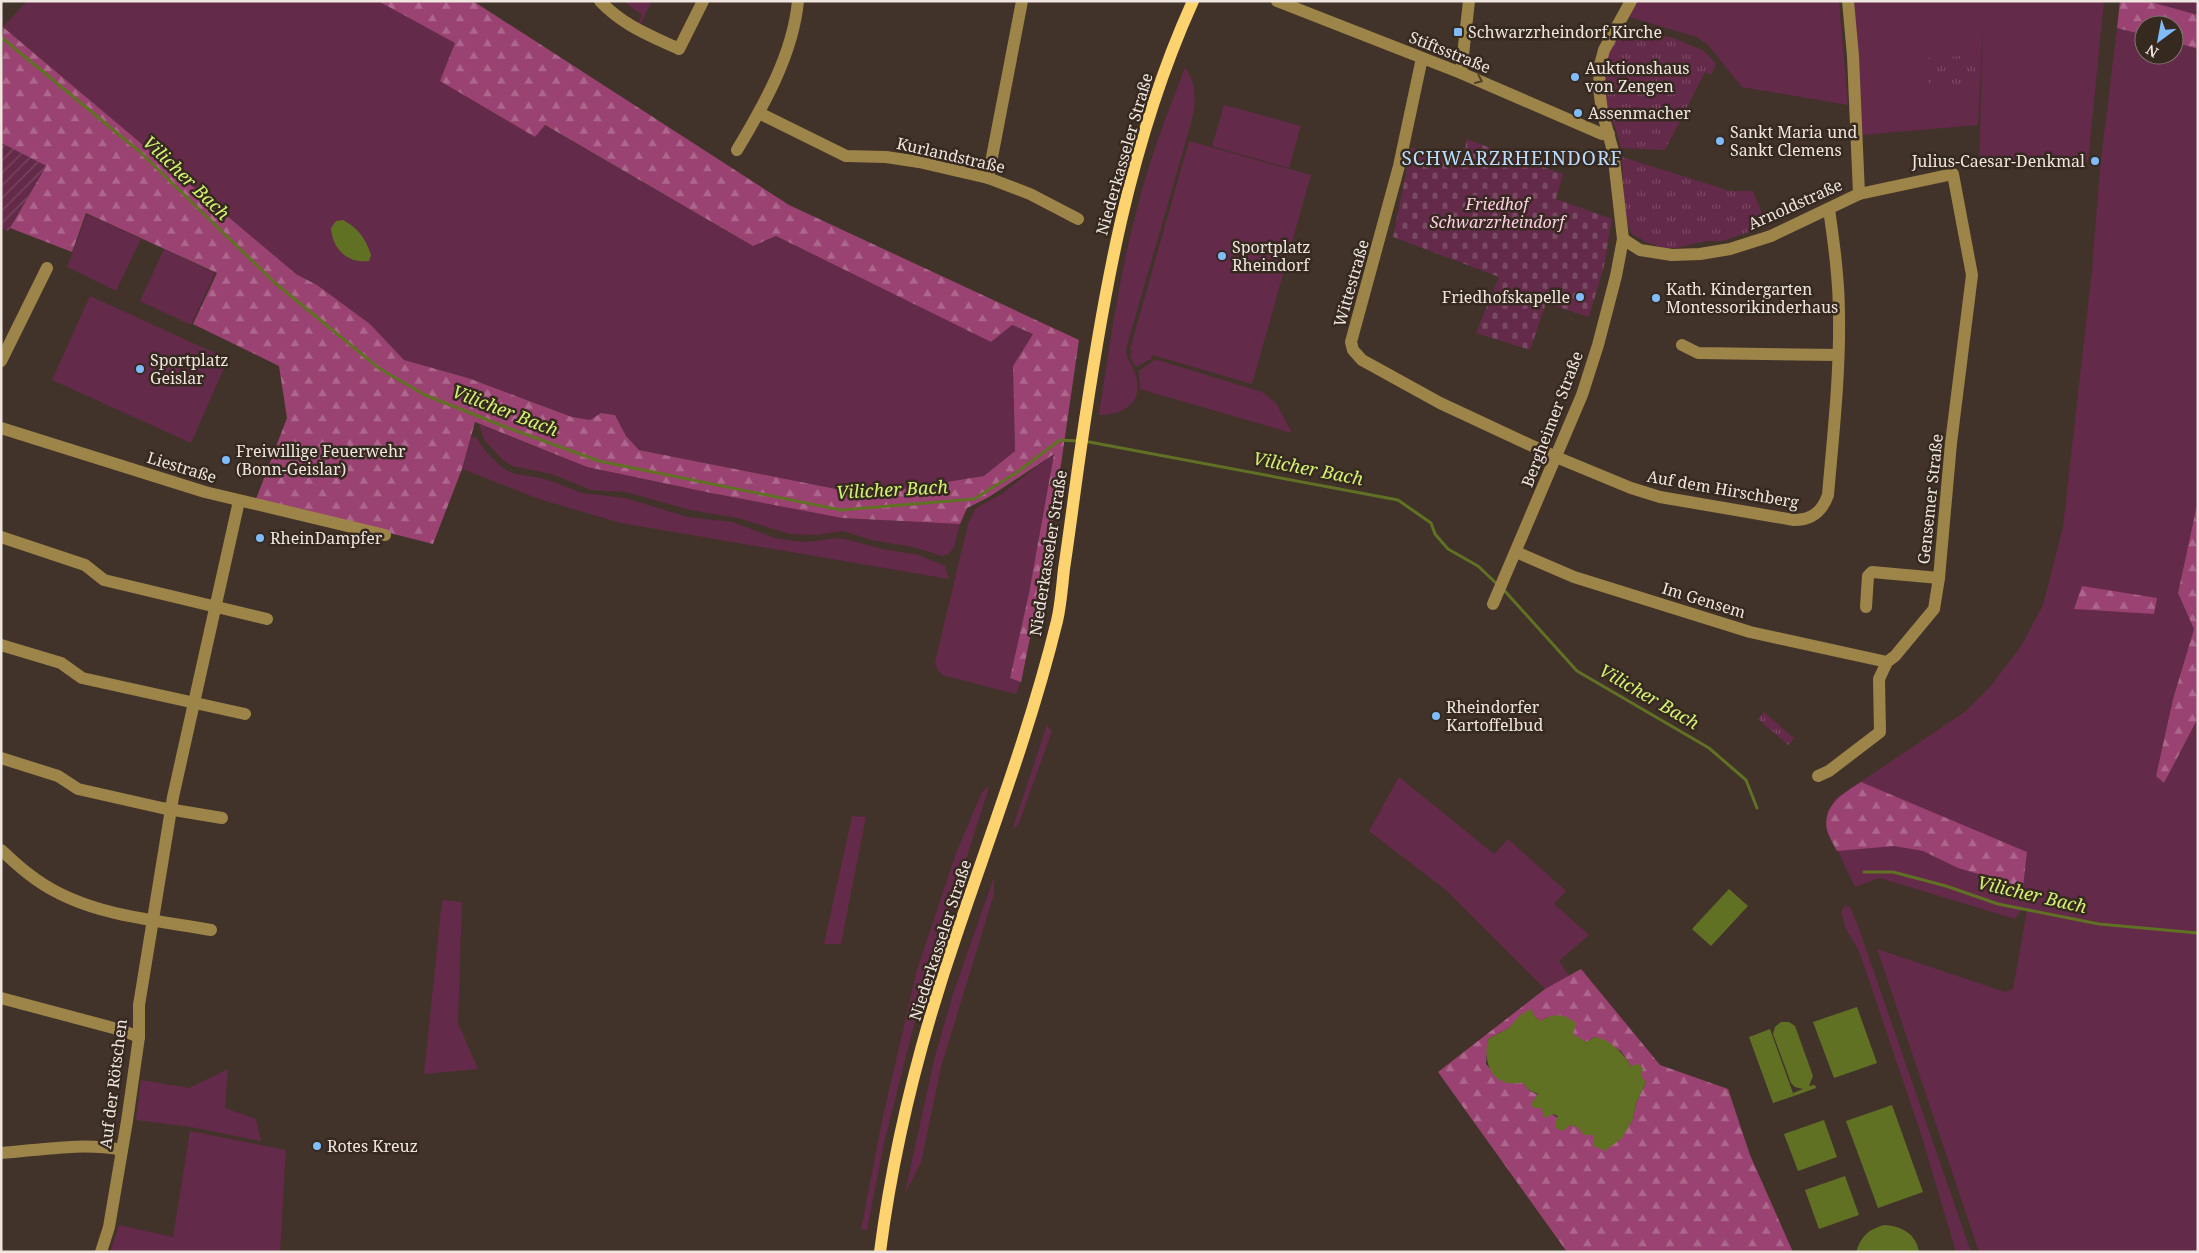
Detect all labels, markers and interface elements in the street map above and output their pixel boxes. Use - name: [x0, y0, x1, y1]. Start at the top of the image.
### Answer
- north arrow: [2134, 15, 2184, 65]
- place label: Schwarzrheindorf Kirche: [1468, 21, 1662, 43]
- street label: Stiftsstraße: [1406, 26, 1494, 78]
- marker: Schwarzrheindorf Kirche: [1452, 26, 1464, 38]
- text: N: [2142, 40, 2162, 62]
- place label: Auktionshaus von Zengen: [1585, 57, 1690, 97]
- street label: Niederkasseler Straße: [1090, 70, 1158, 238]
- marker: Auktionshaus von Zengen: [1569, 71, 1581, 83]
- one-way arrow: [1474, 74, 1483, 85]
- place label: Assenmacher: [1588, 102, 1691, 124]
- marker: Assenmacher: [1572, 107, 1584, 119]
- place label: Sankt Maria und Sankt Clemens: [1730, 121, 1858, 161]
- water label: Vilicher Bach: [138, 130, 235, 225]
- street label: Kurlandstraße: [895, 132, 1007, 178]
- marker: Sankt Maria und Sankt Clemens: [1714, 135, 1726, 147]
- district label: SCHWARZRHEINDORF: [1401, 145, 1623, 171]
- place label: Julius-Caesar-Denkmal: [1911, 150, 2085, 172]
- marker: Julius-Caesar-Denkmal: [2089, 155, 2101, 167]
- street label: Arnoldstraße: [1744, 173, 1846, 235]
- park label: Friedhof Schwarzrheindorf: [1430, 193, 1567, 233]
- place label: Sportplatz Rheindorf: [1232, 236, 1311, 276]
- street label: Wittestraße: [1328, 237, 1374, 329]
- marker: Sportplatz Rheindorf: [1216, 250, 1228, 262]
- place label: Kath. Kindergarten Montessorikinderhaus: [1666, 278, 1838, 318]
- place label: Friedhofskapelle: [1442, 286, 1570, 308]
- marker: Friedhofskapelle: [1574, 291, 1586, 303]
- marker: Kath. Kindergarten Montessorikinderhaus: [1650, 292, 1662, 304]
- street label: Bergheimer Straße: [1516, 348, 1588, 490]
- place label: Sportplatz Geislar: [150, 349, 229, 389]
- marker: Sportplatz Geislar: [134, 363, 146, 375]
- water label: Vilicher Bach: [449, 379, 562, 441]
- street label: Gensemer Straße: [1912, 433, 1948, 565]
- place label: Freiwillige Feuerwehr (Bonn-Geislar): [236, 440, 406, 480]
- street label: Liestraße: [145, 446, 219, 488]
- water label: Vilicher Bach: [1251, 446, 1366, 491]
- marker: Freiwillige Feuerwehr (Bonn-Geislar): [220, 454, 232, 466]
- street label: Auf dem Hirschberg: [1645, 465, 1801, 513]
- street label: Niederkasseler Straße: [1024, 468, 1072, 638]
- water label: Vilicher Bach: [835, 474, 949, 504]
- place label: RheinDampfer: [270, 527, 383, 549]
- marker: RheinDampfer: [254, 532, 266, 544]
- street label: Im Gensem: [1659, 577, 1749, 623]
- water label: Vilicher Bach: [1595, 658, 1704, 735]
- place label: Rheindorfer Kartoffelbud: [1446, 696, 1543, 736]
- marker: Rheindorfer Kartoffelbud: [1430, 710, 1442, 722]
- street label: Niederkasseler Straße: [904, 857, 976, 1023]
- water label: Vilicher Bach: [1975, 870, 2090, 918]
- street label: Auf der Rötschen: [94, 1018, 132, 1150]
- place label: Rotes Kreuz: [327, 1135, 418, 1157]
- marker: Rotes Kreuz: [311, 1140, 323, 1152]

